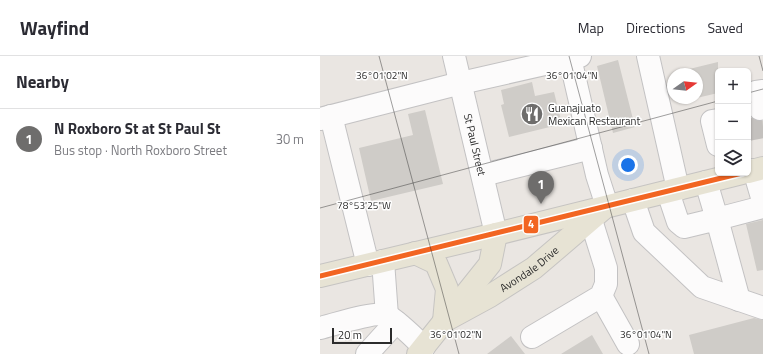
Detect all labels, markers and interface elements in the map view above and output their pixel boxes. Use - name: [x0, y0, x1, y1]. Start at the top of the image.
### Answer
- text: Wayfind: [20, 13, 89, 42]
- text: Map: [578, 17, 604, 38]
- text: Directions: [626, 17, 685, 38]
- text: Saved: [707, 17, 743, 38]
- text: 36°01'02"N: [356, 68, 408, 83]
- text: 36°01'04"N: [546, 68, 598, 83]
- north arrow: [667, 68, 703, 104]
- map controls: [715, 68, 751, 176]
- button: +: [715, 68, 751, 104]
- text: Nearby: [16, 69, 69, 95]
- place label: Guanajuato Mexican Restaurant: [548, 100, 640, 129]
- restaurant icon: Guanajuato Mexican Restaurant: [519, 101, 545, 127]
- button: −: [715, 104, 751, 140]
- street label: St Paul Street: [460, 112, 490, 177]
- text: N Roxboro St at St Paul St: [54, 117, 221, 140]
- text: 1: [25, 129, 33, 149]
- text: 30 m: [276, 129, 304, 149]
- text: Bus stop · North Roxboro Street: [54, 140, 227, 160]
- button: layers: [715, 140, 751, 176]
- your location: [618, 155, 638, 175]
- pin: 1: [528, 171, 554, 204]
- text: 78°53'25"W: [337, 198, 391, 213]
- line badge: 4: [523, 215, 539, 234]
- text: 4: [528, 216, 534, 232]
- street label: Avondale Drive: [497, 242, 562, 296]
- scale bar: [332, 326, 392, 345]
- text: 20 m: [338, 327, 362, 343]
- text: 36°01'02"N: [430, 327, 482, 342]
- text: 36°01'04"N: [620, 327, 672, 342]

